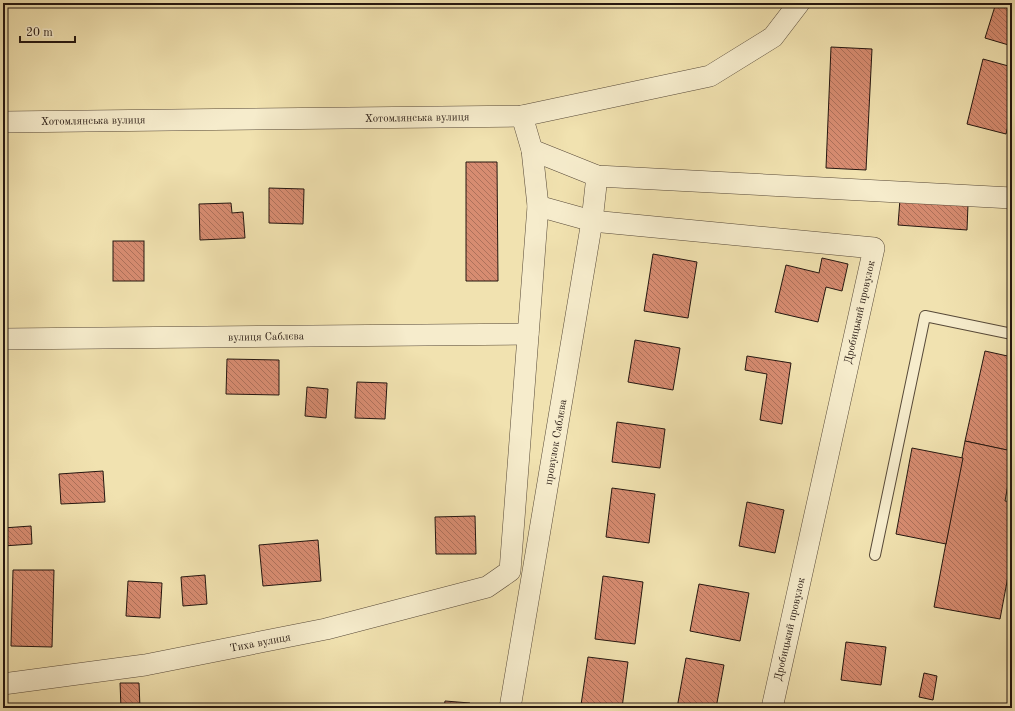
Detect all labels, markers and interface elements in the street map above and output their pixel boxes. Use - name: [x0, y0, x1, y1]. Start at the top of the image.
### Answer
- scale bar: [20, 18, 75, 44]
- text: 20 m: [26, 27, 53, 39]
- street label: Хотомлянська вулиця: [365, 112, 470, 125]
- street label: Хотомлянська вулиця: [41, 115, 146, 128]
- street label: Дробицький провулок: [843, 259, 878, 365]
- street label: вулиця Саблєва: [228, 331, 305, 344]
- street label: провулок Саблєва: [544, 398, 570, 486]
- street label: Дробицький провулок: [773, 576, 808, 682]
- street label: Тиха вулиця: [229, 632, 292, 655]

